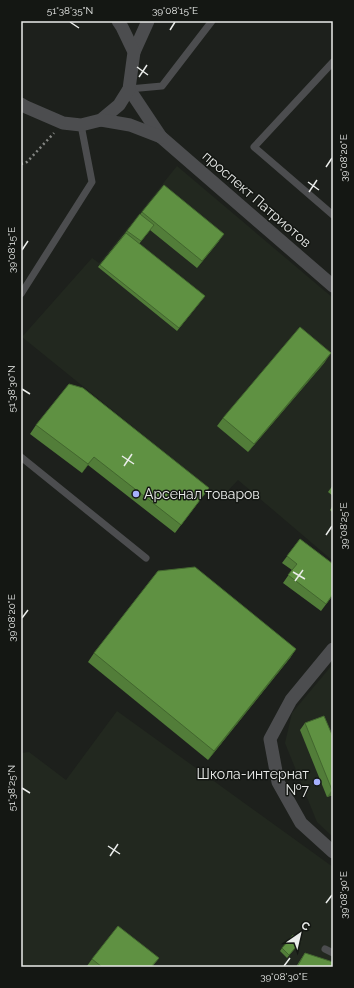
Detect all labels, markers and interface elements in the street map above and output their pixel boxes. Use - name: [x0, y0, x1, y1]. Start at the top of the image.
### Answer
- text: 51°38'35"N: [47, 5, 93, 16]
- text: 39°08'15"E: [152, 5, 198, 16]
- text: 39°08'20"E: [338, 134, 349, 182]
- street label: проспект Патриотов: [200, 148, 314, 250]
- text: 39°08'15"E: [6, 227, 17, 273]
- text: 51°38'30"N: [6, 365, 17, 413]
- place label: Арсенал товаров: [144, 486, 260, 502]
- marker: Арсенал товаров: [131, 489, 141, 499]
- text: 39°08'25"E: [338, 502, 349, 550]
- text: 39°08'20"E: [6, 594, 17, 642]
- text: 51°38'25"N: [6, 765, 17, 811]
- place label: Школа-интернат №7: [197, 766, 310, 798]
- marker: Школа-интернат №7: [312, 777, 322, 787]
- text: 39°08'30"E: [338, 871, 349, 919]
- north arrow: [280, 914, 320, 954]
- text: С: [299, 919, 312, 934]
- text: 39°08'30"E: [260, 971, 308, 982]

